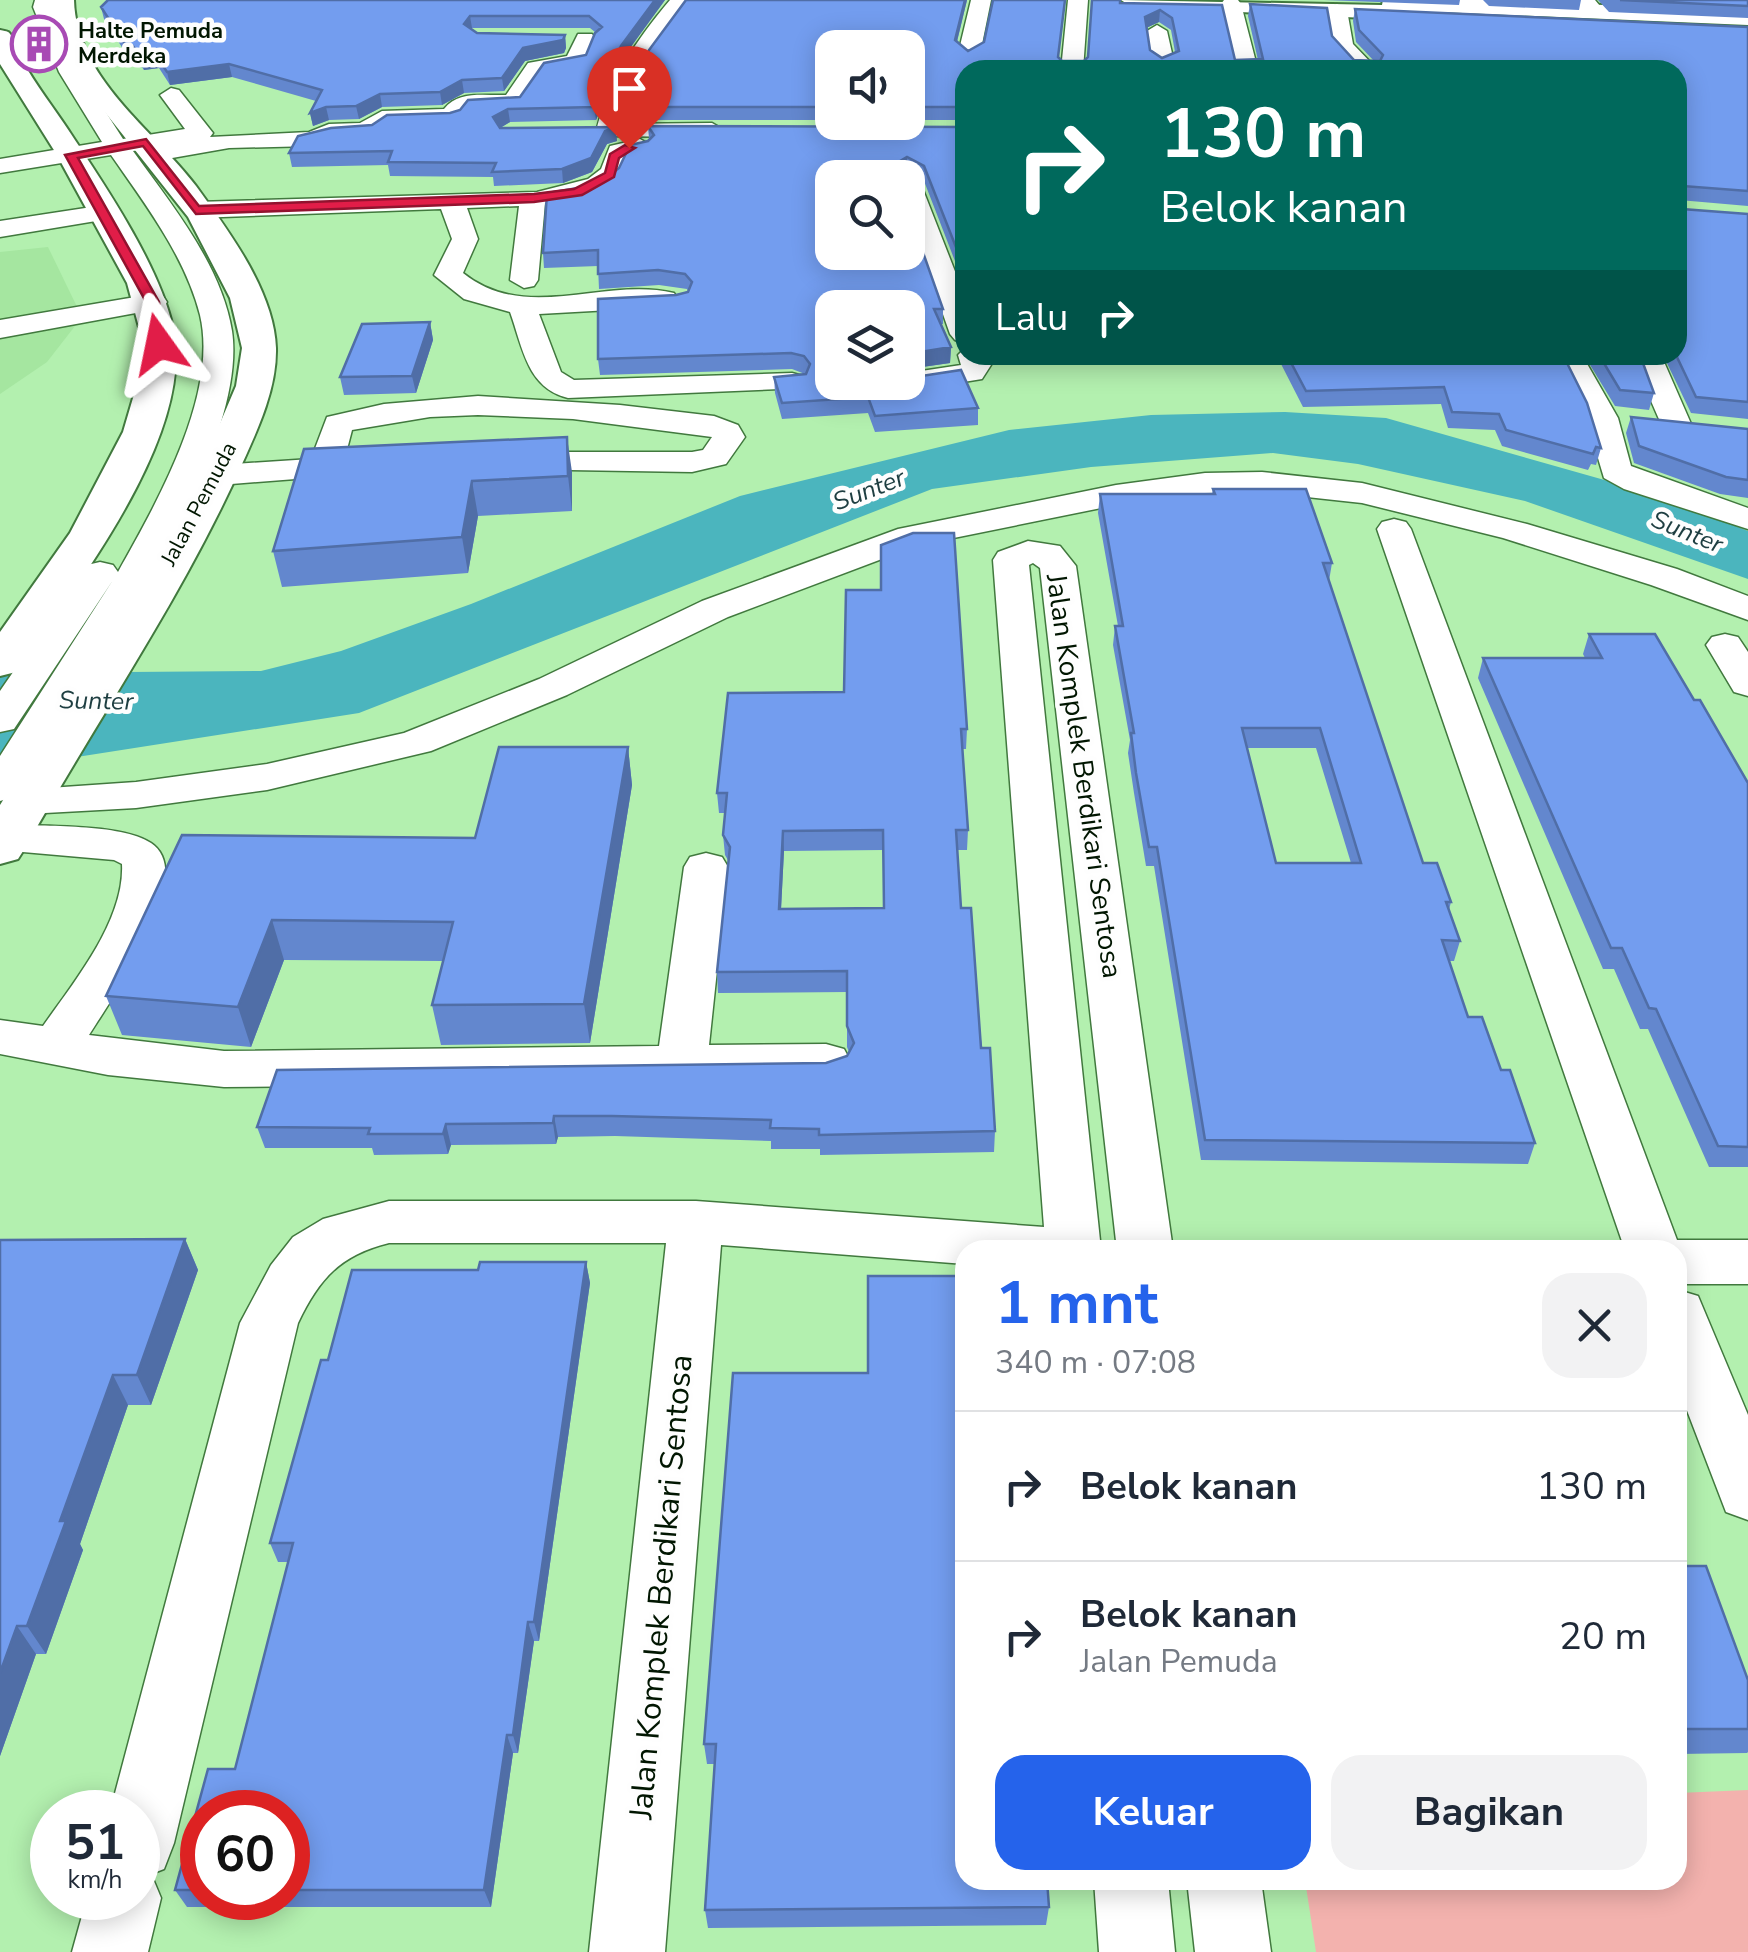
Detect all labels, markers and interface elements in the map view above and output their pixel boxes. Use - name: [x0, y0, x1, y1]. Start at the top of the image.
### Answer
- building icon: Halte Pemuda Merdeka: [9, 14, 69, 74]
- place label: Halte Pemuda Merdeka: [78, 16, 223, 71]
- map controls: [815, 30, 925, 400]
- button: sound: [815, 30, 925, 140]
- pin: [587, 46, 672, 149]
- icon: arrive: [602, 61, 657, 116]
- text: 130 m: [1160, 86, 1366, 182]
- icon: right: [995, 100, 1125, 230]
- button: search: [815, 160, 925, 270]
- text: Belok kanan: [1160, 177, 1408, 238]
- button: layers: [815, 290, 925, 400]
- icon: right: [1088, 290, 1143, 345]
- position arrow: [107, 292, 211, 396]
- text: Lalu: [995, 292, 1068, 343]
- street label: Jalan Pemuda: [153, 437, 244, 572]
- water label: Sunter: [828, 460, 911, 519]
- water label: Sunter: [1646, 502, 1729, 562]
- street label: Jalan Komplek Berdikari Sentosa: [1037, 570, 1131, 981]
- water label: Sunter: [58, 683, 135, 719]
- text: 1 mnt: [995, 1262, 1158, 1344]
- button: close: [1542, 1273, 1647, 1378]
- text: 340 m · 07:08: [995, 1341, 1196, 1384]
- street label: Jalan Komplek Berdikari Sentosa: [619, 1353, 703, 1822]
- icon: right: [995, 1459, 1050, 1514]
- text: Belok kanan: [1080, 1461, 1297, 1512]
- text: 130 m: [1536, 1461, 1647, 1512]
- text: Belok kanan: [1080, 1589, 1297, 1640]
- icon: right: [995, 1609, 1050, 1664]
- text: 20 m: [1559, 1611, 1647, 1662]
- text: Jalan Pemuda: [1080, 1640, 1278, 1683]
- button: Keluar: [995, 1755, 1311, 1870]
- button: Bagikan: [1331, 1755, 1647, 1870]
- speed limit sign: 60: [180, 1790, 310, 1920]
- text: 51: [65, 1808, 125, 1877]
- text: km/h: [67, 1863, 123, 1897]

